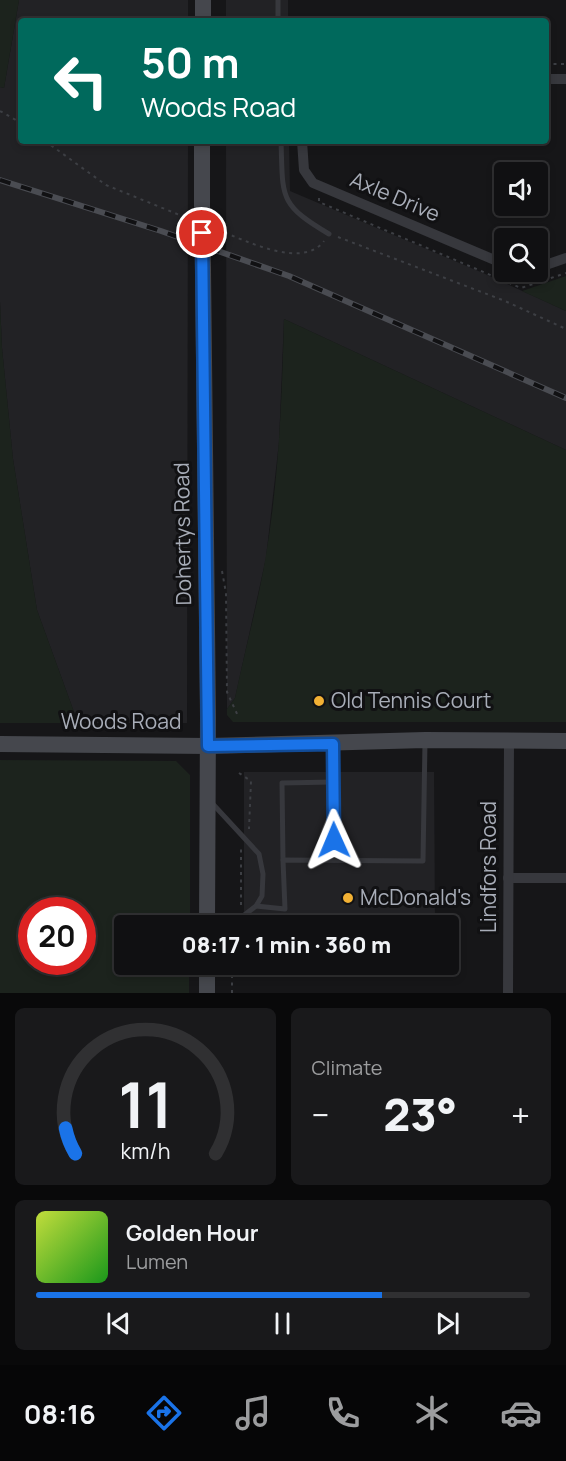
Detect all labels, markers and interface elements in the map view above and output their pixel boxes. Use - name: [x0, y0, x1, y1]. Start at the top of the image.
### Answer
- text: 50 m: [141, 33, 239, 91]
- icon: left: [42, 42, 120, 120]
- text: Woods Road: [141, 88, 296, 125]
- map controls: [494, 162, 548, 282]
- button: sound: [494, 162, 548, 216]
- street label: Axle Drive: [346, 165, 445, 227]
- pin: [176, 207, 227, 258]
- icon: arrive: [185, 216, 218, 249]
- button: search: [494, 228, 548, 282]
- street label: Dohertys Road: [167, 462, 197, 606]
- place label: Old Tennis Court: [331, 686, 492, 714]
- marker: Old Tennis Court: [312, 694, 326, 708]
- street label: Woods Road: [61, 707, 181, 735]
- street label: Lindfors Road: [474, 801, 502, 933]
- position arrow: [302, 808, 366, 872]
- place label: McDonald's: [360, 883, 471, 911]
- marker: McDonald's: [341, 891, 355, 905]
- speed limit sign: 20: [18, 897, 96, 975]
- text: 08:17 · 1 min · 360 m: [182, 930, 391, 960]
- text: Climate: [312, 1054, 383, 1081]
- text: 11: [118, 1061, 173, 1147]
- text: 23°: [383, 1083, 457, 1145]
- text: −: [312, 1092, 329, 1137]
- text: +: [511, 1092, 530, 1137]
- text: km/h: [120, 1136, 170, 1165]
- text: Golden Hour: [126, 1218, 259, 1248]
- text: Lumen: [126, 1248, 188, 1275]
- icon: previous: [102, 1307, 135, 1340]
- icon: pause: [266, 1307, 299, 1340]
- icon: next: [431, 1307, 464, 1340]
- icon: directions: [143, 1392, 185, 1434]
- icon: music: [232, 1392, 274, 1434]
- icon: phone: [322, 1392, 364, 1434]
- icon: climate: [411, 1392, 453, 1434]
- icon: car: [500, 1392, 542, 1434]
- text: 08:16: [24, 1395, 96, 1432]

